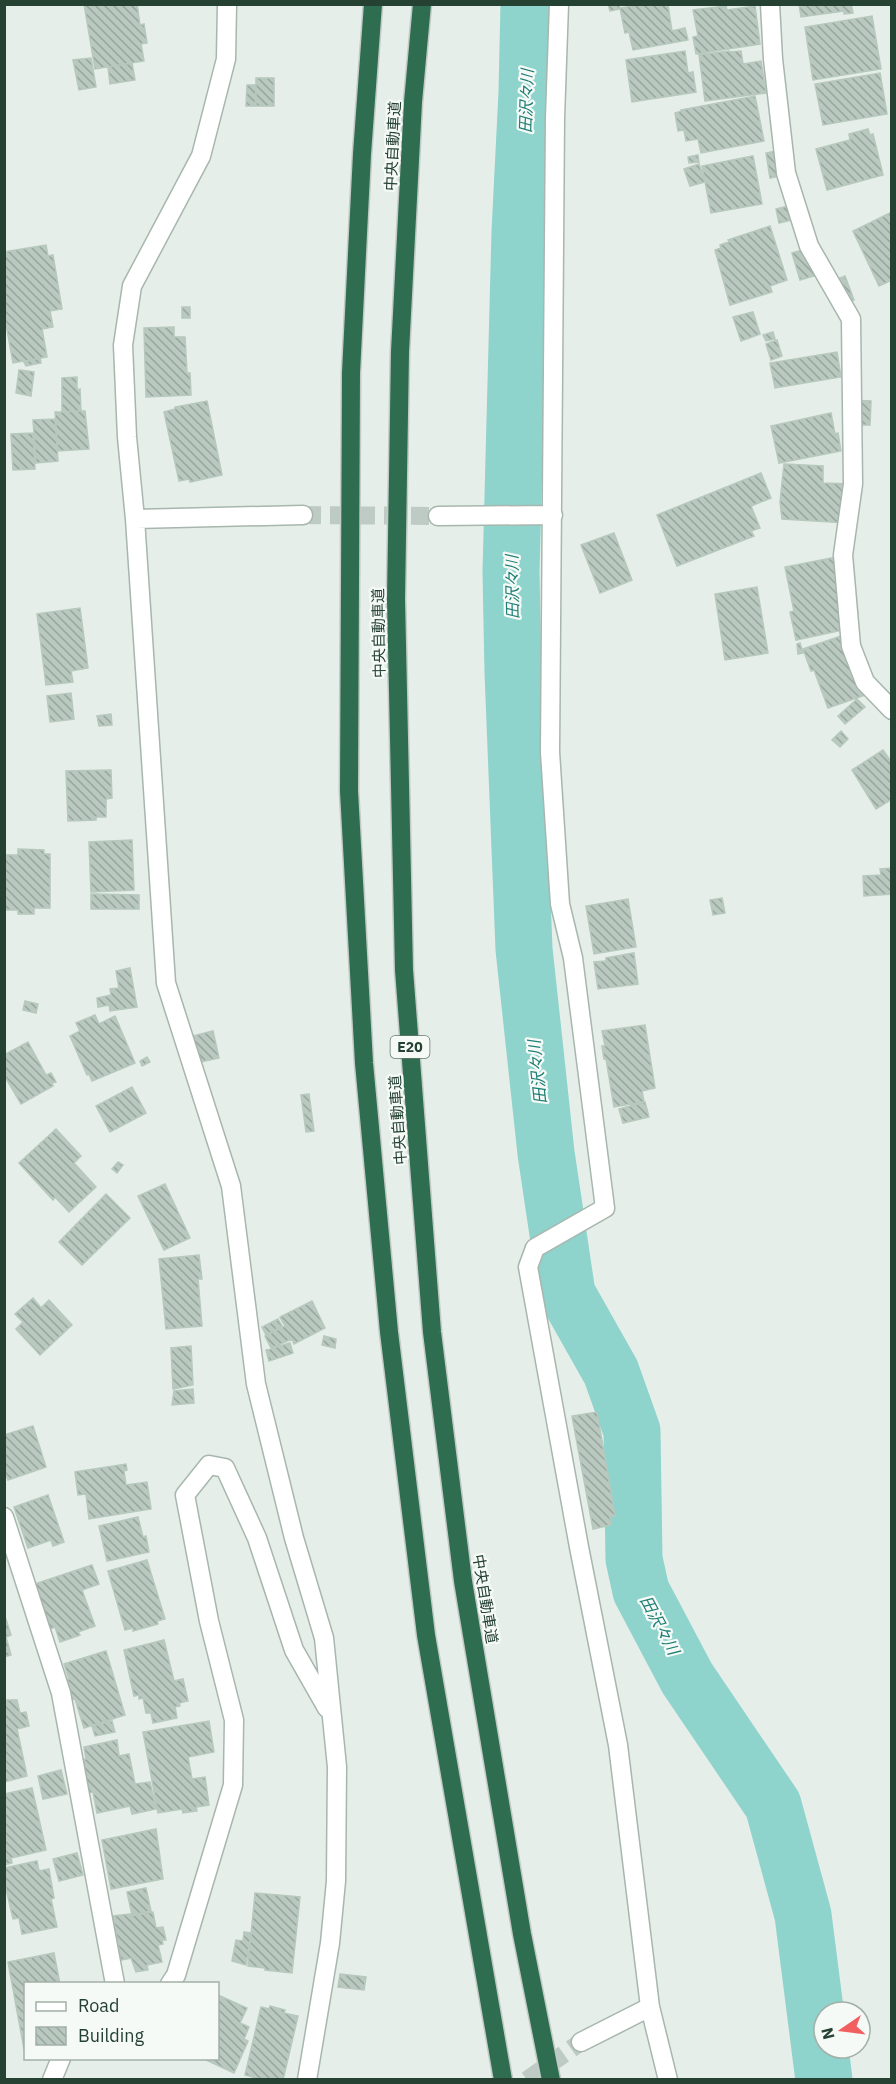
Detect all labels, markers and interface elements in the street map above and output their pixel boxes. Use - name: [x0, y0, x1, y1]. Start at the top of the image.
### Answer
- water label: 田沢々川: [515, 67, 537, 133]
- street label: 中央自動車道: [381, 101, 404, 191]
- water label: 田沢々川: [501, 553, 523, 619]
- street label: 中央自動車道: [368, 588, 389, 678]
- road number: E20: [390, 1036, 430, 1058]
- water label: 田沢々川: [524, 1037, 550, 1105]
- street label: 中央自動車道: [385, 1074, 410, 1166]
- street label: 中央自動車道: [469, 1553, 502, 1645]
- water label: 田沢々川: [636, 1592, 685, 1660]
- legend: [24, 1982, 219, 2060]
- text: Road: [78, 1994, 119, 2017]
- north arrow: [812, 2000, 872, 2060]
- text: Building: [78, 2024, 145, 2047]
- text: N: [816, 2026, 839, 2042]

